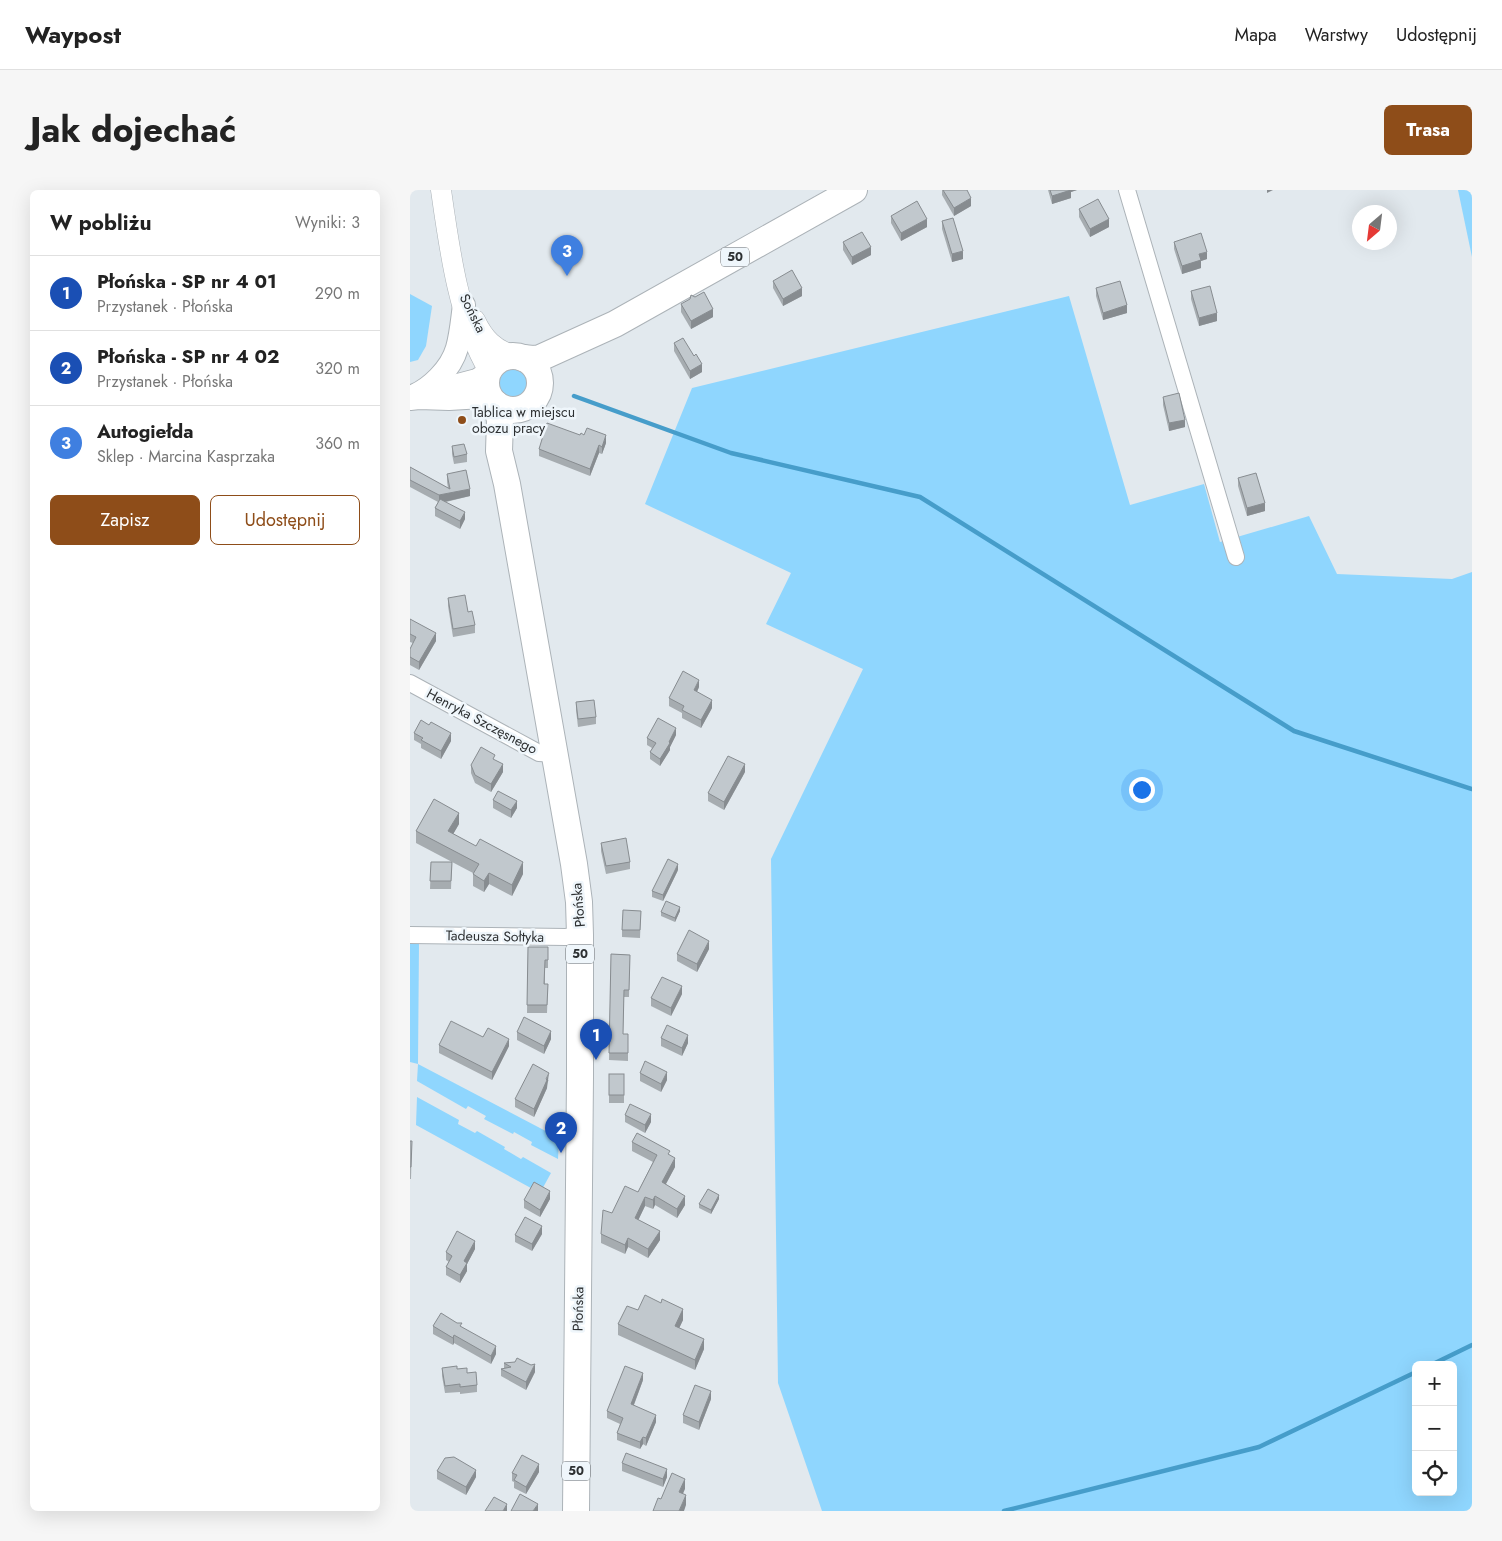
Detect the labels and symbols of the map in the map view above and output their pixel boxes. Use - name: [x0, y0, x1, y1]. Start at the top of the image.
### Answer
- north arrow: [1352, 205, 1397, 250]
- pin: 3: [551, 235, 583, 276]
- road number: 50: [721, 248, 749, 266]
- street label: Sońska: [455, 290, 491, 336]
- place label: Tablica w miejscu obozu pracy: [472, 402, 575, 438]
- marker: Tablica w miejscu obozu pracy: [456, 414, 468, 426]
- street label: Henryka Szczęsnego: [423, 683, 541, 759]
- your location: [1129, 777, 1155, 803]
- street label: Płońska: [566, 882, 590, 928]
- street label: Tadeusza Sołtyka: [446, 925, 544, 947]
- road number: 50: [566, 944, 594, 964]
- pin: 1: [580, 1019, 612, 1060]
- pin: 2: [545, 1112, 577, 1153]
- street label: Płońska: [568, 1287, 588, 1331]
- road number: 50: [562, 1462, 590, 1480]

